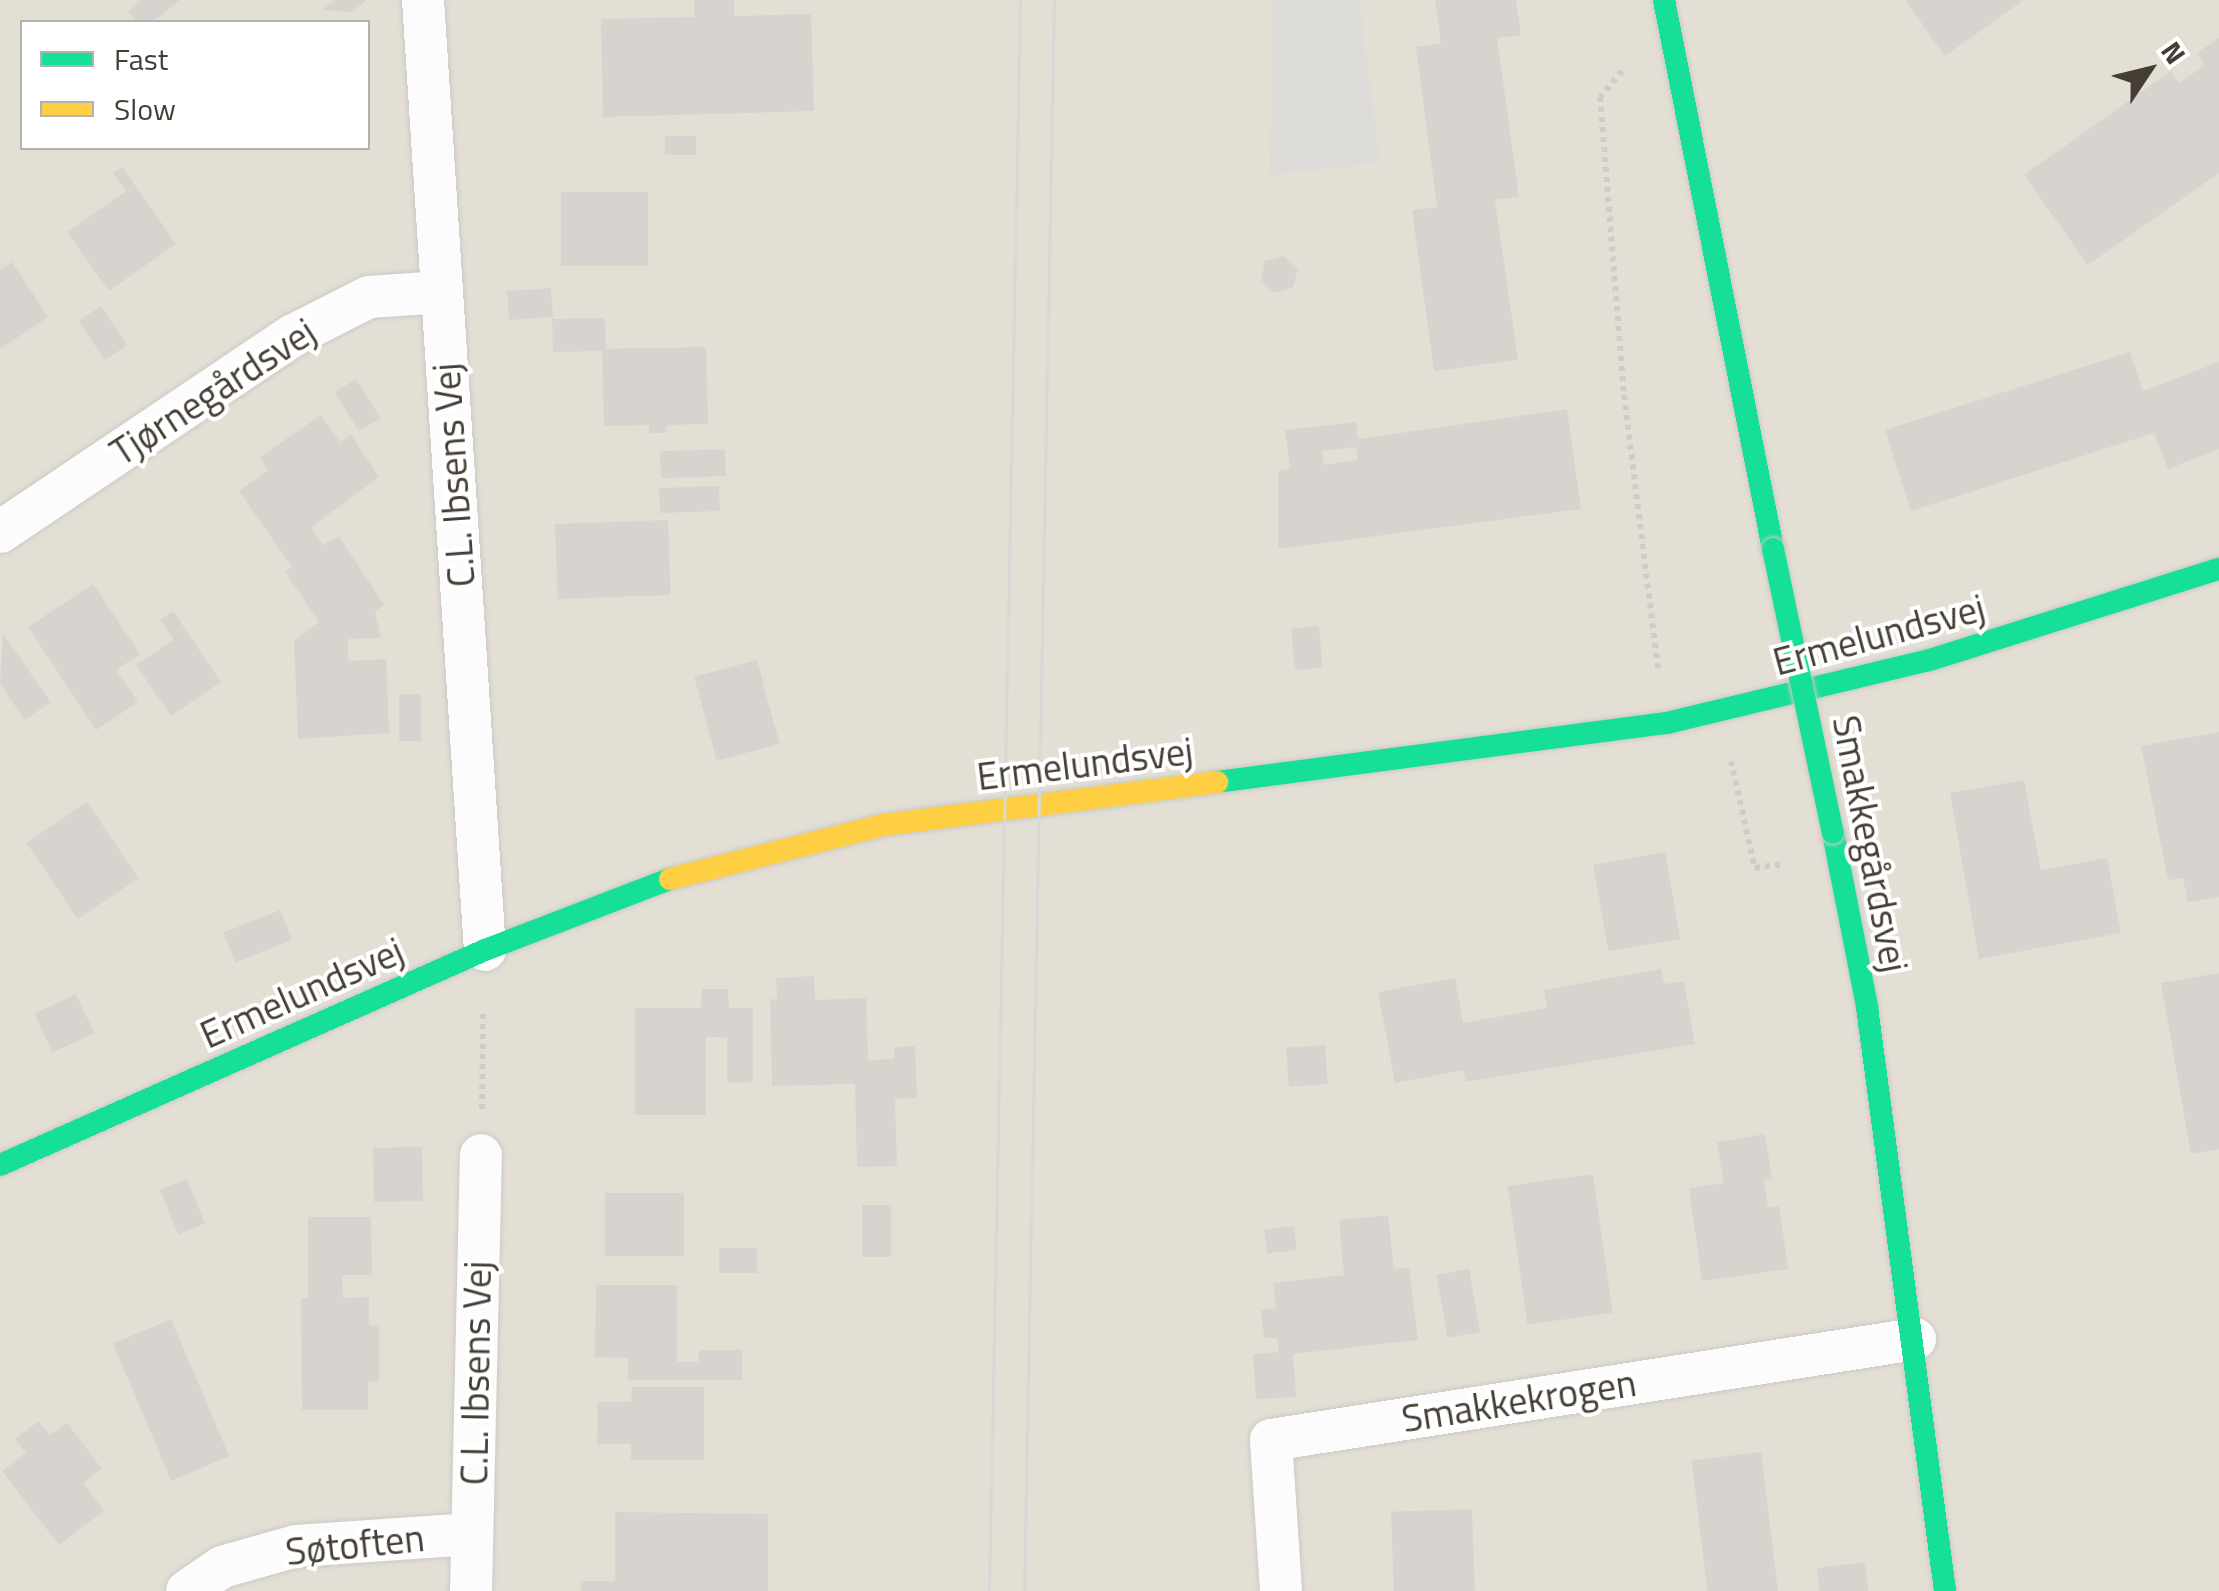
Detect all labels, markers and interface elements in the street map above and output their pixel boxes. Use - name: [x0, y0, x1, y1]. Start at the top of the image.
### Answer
- legend: [20, 20, 370, 150]
- north arrow: [2099, 20, 2199, 120]
- text: N: [2151, 32, 2197, 73]
- text: Fast: [114, 36, 168, 82]
- text: Slow: [114, 86, 176, 132]
- street label: Tjørnegårdsvej: [102, 309, 324, 475]
- street label: C.L. Ibsens Vej: [423, 361, 485, 589]
- street label: Ermelundsvej: [1768, 585, 1990, 685]
- street label: Smakkegårdsvej: [1823, 712, 1917, 976]
- street label: Ermelundsvej: [974, 728, 1196, 800]
- street label: Ermelundsvej: [193, 928, 411, 1058]
- street label: C.L. Ibsens Vej: [451, 1260, 501, 1486]
- street label: Smakkekrogen: [1399, 1360, 1639, 1442]
- street label: Søtoften: [283, 1515, 427, 1575]

